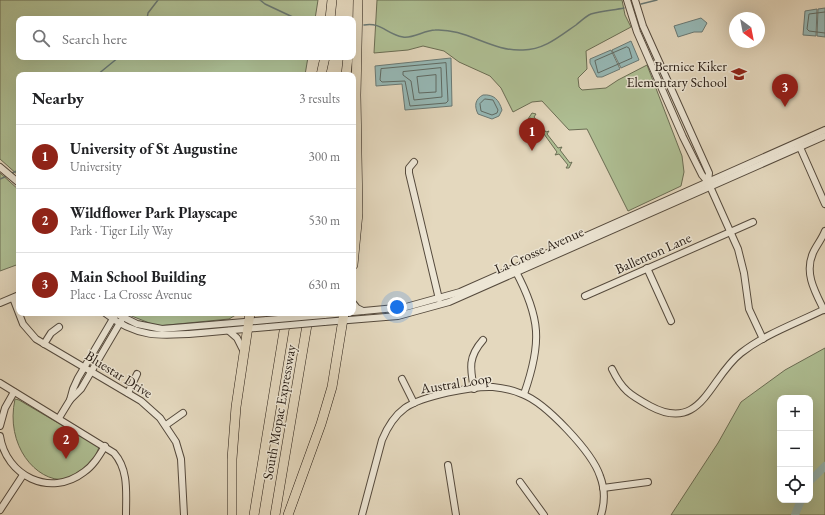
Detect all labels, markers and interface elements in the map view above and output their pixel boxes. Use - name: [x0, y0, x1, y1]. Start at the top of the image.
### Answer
- north arrow: [729, 12, 765, 48]
- search box: [16, 16, 356, 60]
- icon: search: [30, 27, 52, 49]
- text: Search here: [62, 29, 127, 48]
- place label: Bernice Kiker Elementary School: [627, 57, 728, 91]
- school or university icon: Bernice Kiker Elementary School: [730, 65, 748, 83]
- pin: 3: [772, 74, 798, 107]
- text: Nearby: [32, 87, 84, 109]
- text: 3 results: [299, 90, 340, 107]
- pin: 1: [519, 118, 545, 151]
- text: University of St Augustine: [70, 139, 238, 158]
- text: 1: [42, 148, 48, 165]
- text: 300 m: [309, 148, 340, 165]
- text: University: [70, 158, 122, 175]
- text: Wildflower Park Playscape: [70, 203, 237, 222]
- text: 2: [42, 212, 48, 229]
- text: 530 m: [309, 212, 340, 229]
- text: Park · Tiger Lily Way: [70, 222, 173, 239]
- street label: La Crosse Avenue: [492, 222, 587, 278]
- street label: Ballenton Lane: [612, 228, 694, 278]
- text: Main School Building: [70, 267, 206, 286]
- text: 3: [42, 276, 48, 293]
- text: 630 m: [309, 276, 340, 293]
- text: Place · La Crosse Avenue: [70, 286, 192, 303]
- your location: [387, 297, 407, 317]
- street label: South Mopac Expressway: [258, 342, 300, 481]
- street label: Bluestar Drive: [82, 346, 157, 402]
- street label: Austral Loop: [418, 369, 493, 398]
- map controls: [777, 395, 813, 503]
- button: +: [777, 395, 813, 431]
- pin: 2: [53, 426, 79, 459]
- button: −: [777, 431, 813, 467]
- button: locate: [777, 467, 813, 503]

